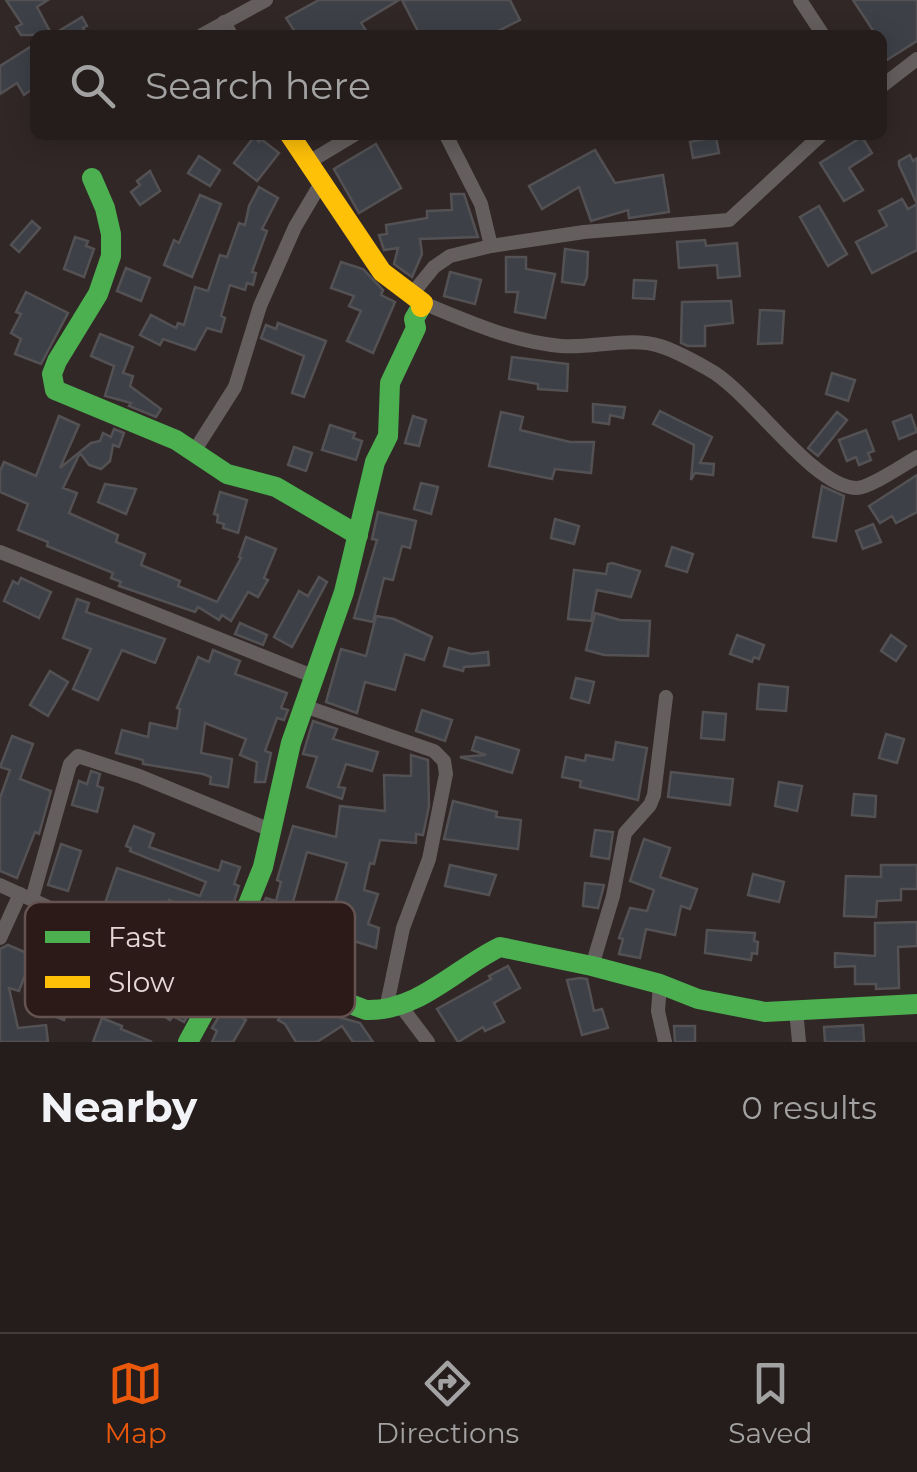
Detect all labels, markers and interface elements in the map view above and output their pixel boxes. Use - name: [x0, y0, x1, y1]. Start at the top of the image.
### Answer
- search box: [30, 30, 887, 140]
- icon: search: [65, 58, 120, 113]
- text: Search here: [145, 62, 371, 109]
- legend: [25, 902, 355, 1017]
- text: Fast: [108, 920, 167, 954]
- text: Slow: [108, 965, 175, 999]
- text: Nearby: [40, 1081, 197, 1133]
- text: 0 results: [742, 1088, 877, 1127]
- tab: Map: [105, 1356, 167, 1450]
- tab: Directions: [376, 1356, 519, 1450]
- tab: Saved: [728, 1356, 812, 1450]

